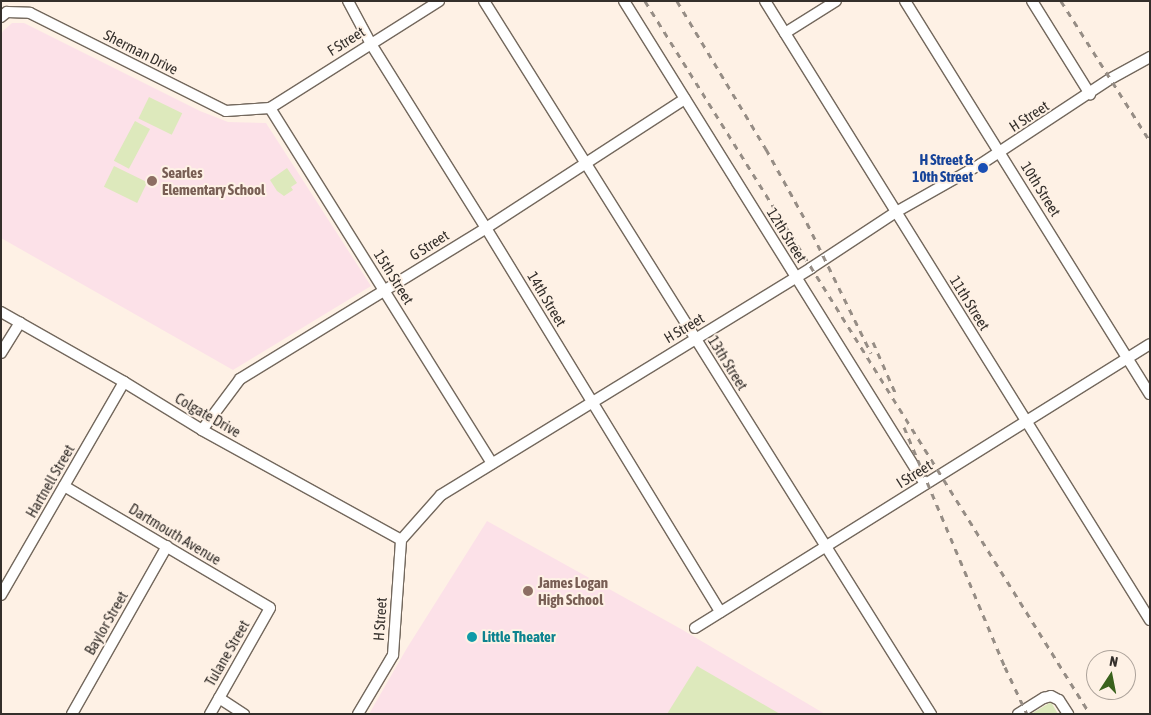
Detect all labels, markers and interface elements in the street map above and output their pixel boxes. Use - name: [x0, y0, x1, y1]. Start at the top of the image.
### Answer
- street label: F Street: [324, 23, 368, 59]
- street label: Sherman Drive: [101, 26, 181, 78]
- street label: H Street: [1006, 97, 1052, 135]
- place label: H Street & 10th Street: [912, 150, 973, 185]
- street label: 10th Street: [1017, 159, 1065, 219]
- marker: H Street & 10th Street: [977, 162, 989, 174]
- place label: Searles Elementary School: [162, 163, 265, 198]
- marker: Searles Elementary School: [146, 175, 158, 187]
- street label: 12th Street: [763, 205, 811, 265]
- street label: G Street: [406, 226, 452, 264]
- street label: 15th Street: [370, 247, 418, 307]
- street label: 14th Street: [524, 268, 570, 330]
- street label: 11th Street: [946, 273, 994, 333]
- street label: H Street: [661, 309, 707, 347]
- street label: 13th Street: [704, 333, 752, 393]
- street label: Colgate Drive: [172, 389, 244, 441]
- street label: Hartnell Street: [22, 441, 78, 521]
- street label: I Street: [893, 456, 935, 492]
- street label: Dartmouth Avenue: [126, 499, 224, 569]
- place label: James Logan High School: [538, 573, 608, 608]
- marker: James Logan High School: [522, 585, 534, 597]
- street label: Baylor Street: [81, 588, 131, 658]
- street label: H Street: [369, 597, 391, 641]
- street label: Tulane Street: [201, 617, 253, 689]
- place label: Little Theater: [482, 628, 555, 646]
- marker: Little Theater: [466, 631, 478, 643]
- north arrow: [1086, 650, 1136, 700]
- text: N: [1108, 653, 1119, 670]

